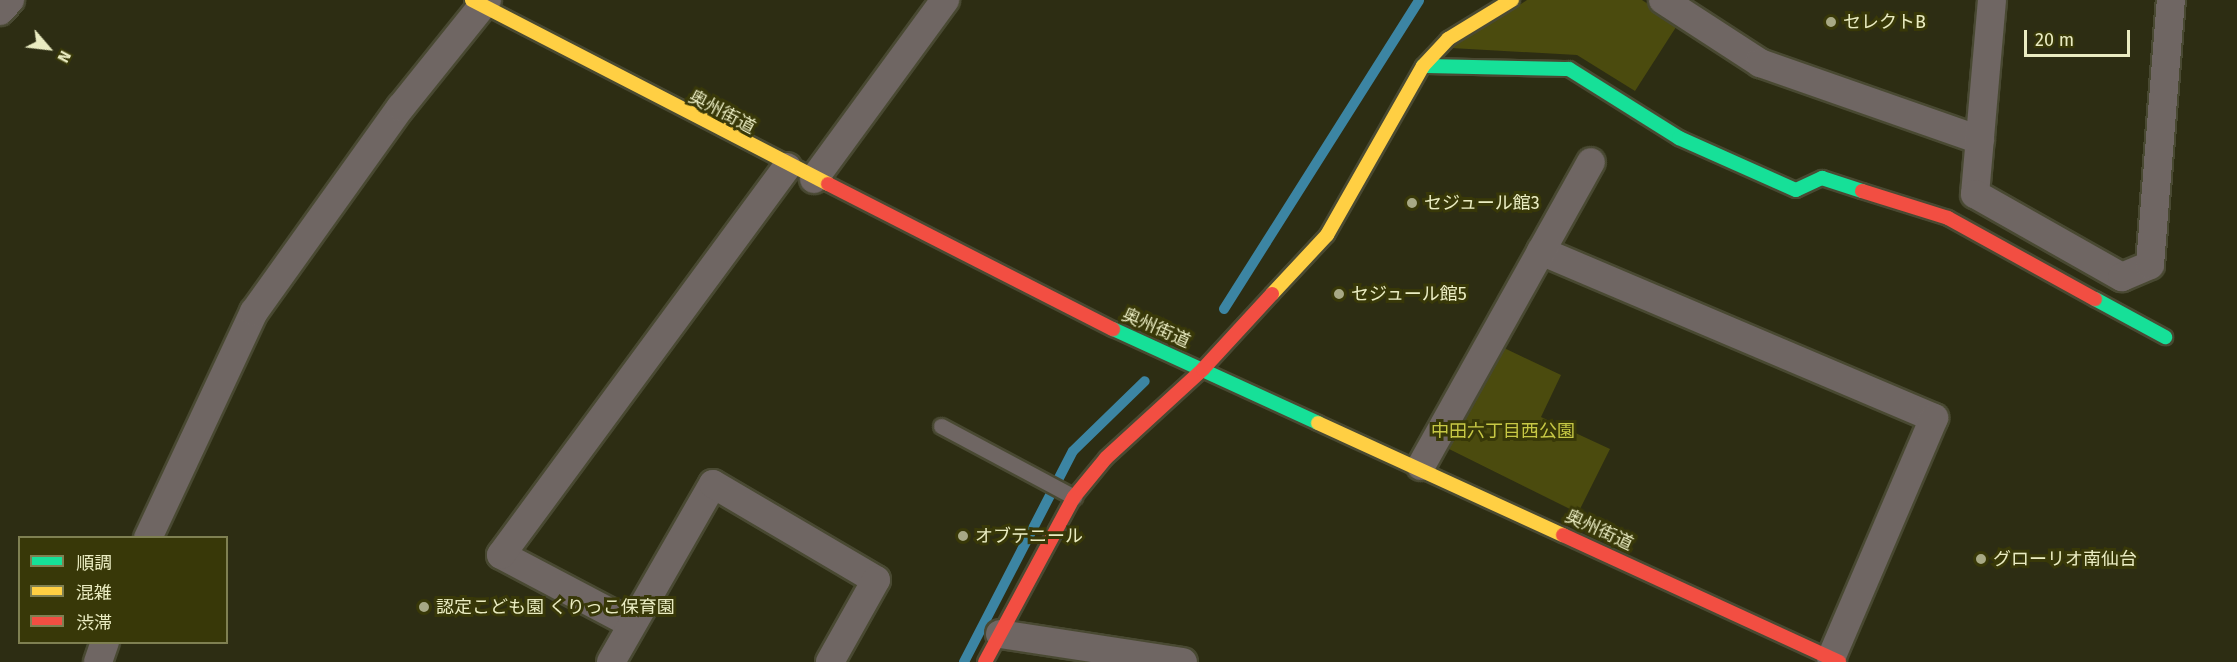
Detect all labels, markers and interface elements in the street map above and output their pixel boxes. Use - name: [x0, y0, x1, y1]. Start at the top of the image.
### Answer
- place label: セレクトB: [1843, 11, 1926, 33]
- marker: セレクトB: [1824, 15, 1838, 29]
- north arrow: [18, 18, 78, 78]
- scale bar: [2027, 18, 2134, 56]
- text: 20 m: [2035, 29, 2074, 51]
- text: N: [53, 48, 75, 66]
- street label: 奥州街道: [685, 86, 759, 138]
- place label: セジュール館3: [1424, 192, 1541, 214]
- marker: セジュール館3: [1405, 196, 1419, 210]
- place label: セジュール館5: [1351, 283, 1468, 305]
- marker: セジュール館5: [1332, 287, 1346, 301]
- street label: 奥州街道: [1119, 303, 1193, 353]
- park label: 中田六丁目西公園: [1431, 420, 1575, 442]
- street label: 奥州街道: [1562, 505, 1636, 555]
- place label: オブテニール: [975, 525, 1083, 547]
- marker: オブテニール: [956, 529, 970, 543]
- legend: [18, 536, 228, 644]
- place label: グローリオ南仙台: [1993, 548, 2137, 570]
- text: 順調: [76, 552, 112, 574]
- marker: グローリオ南仙台: [1974, 552, 1988, 566]
- text: 混雑: [76, 582, 112, 604]
- place label: 認定こども園 くりっこ保育園: [436, 596, 675, 618]
- marker: 認定こども園 くりっこ保育園: [417, 600, 431, 614]
- text: 渋滞: [76, 612, 112, 634]

